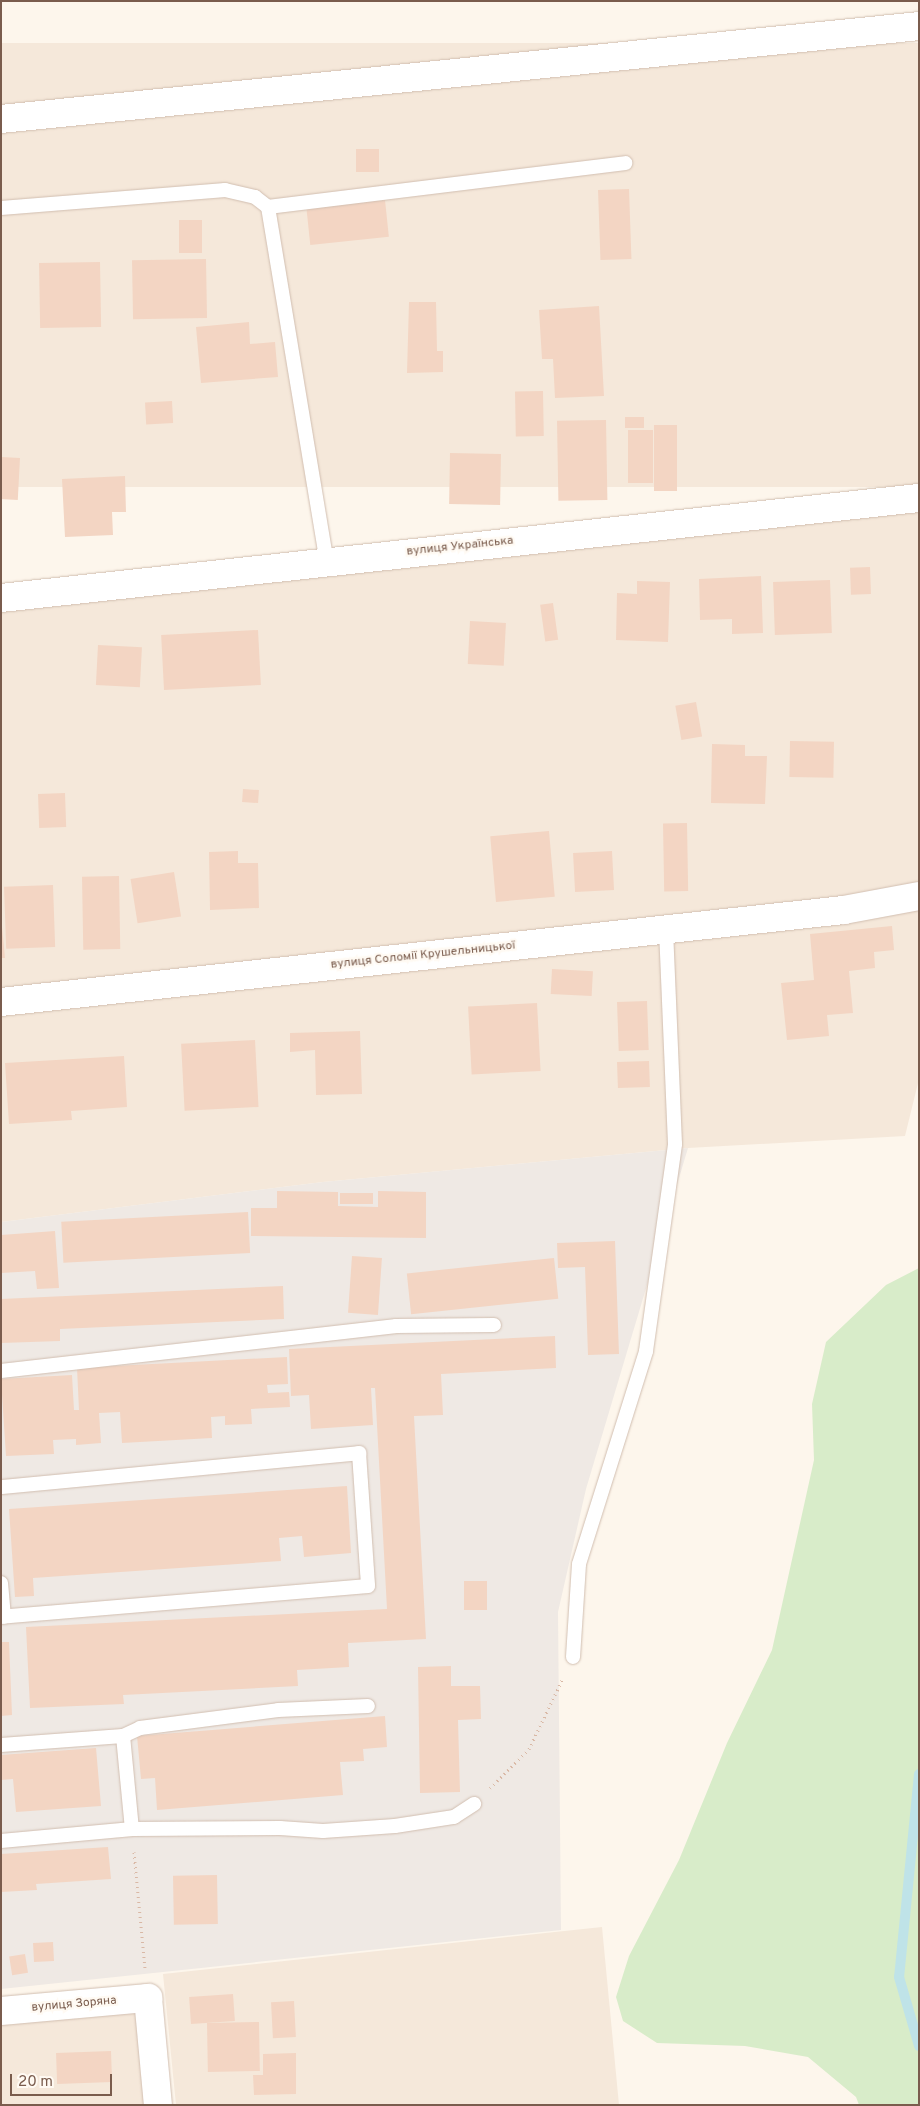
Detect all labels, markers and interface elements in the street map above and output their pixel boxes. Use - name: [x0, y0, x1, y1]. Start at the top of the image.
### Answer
- street label: вулиця Українська: [406, 534, 514, 560]
- street label: вулиця Соломії Крушельницької: [330, 939, 516, 973]
- street label: вулиця Зоряна: [31, 1994, 117, 2016]
- scale bar: [12, 2064, 115, 2096]
- text: 20 m: [18, 2073, 53, 2092]

